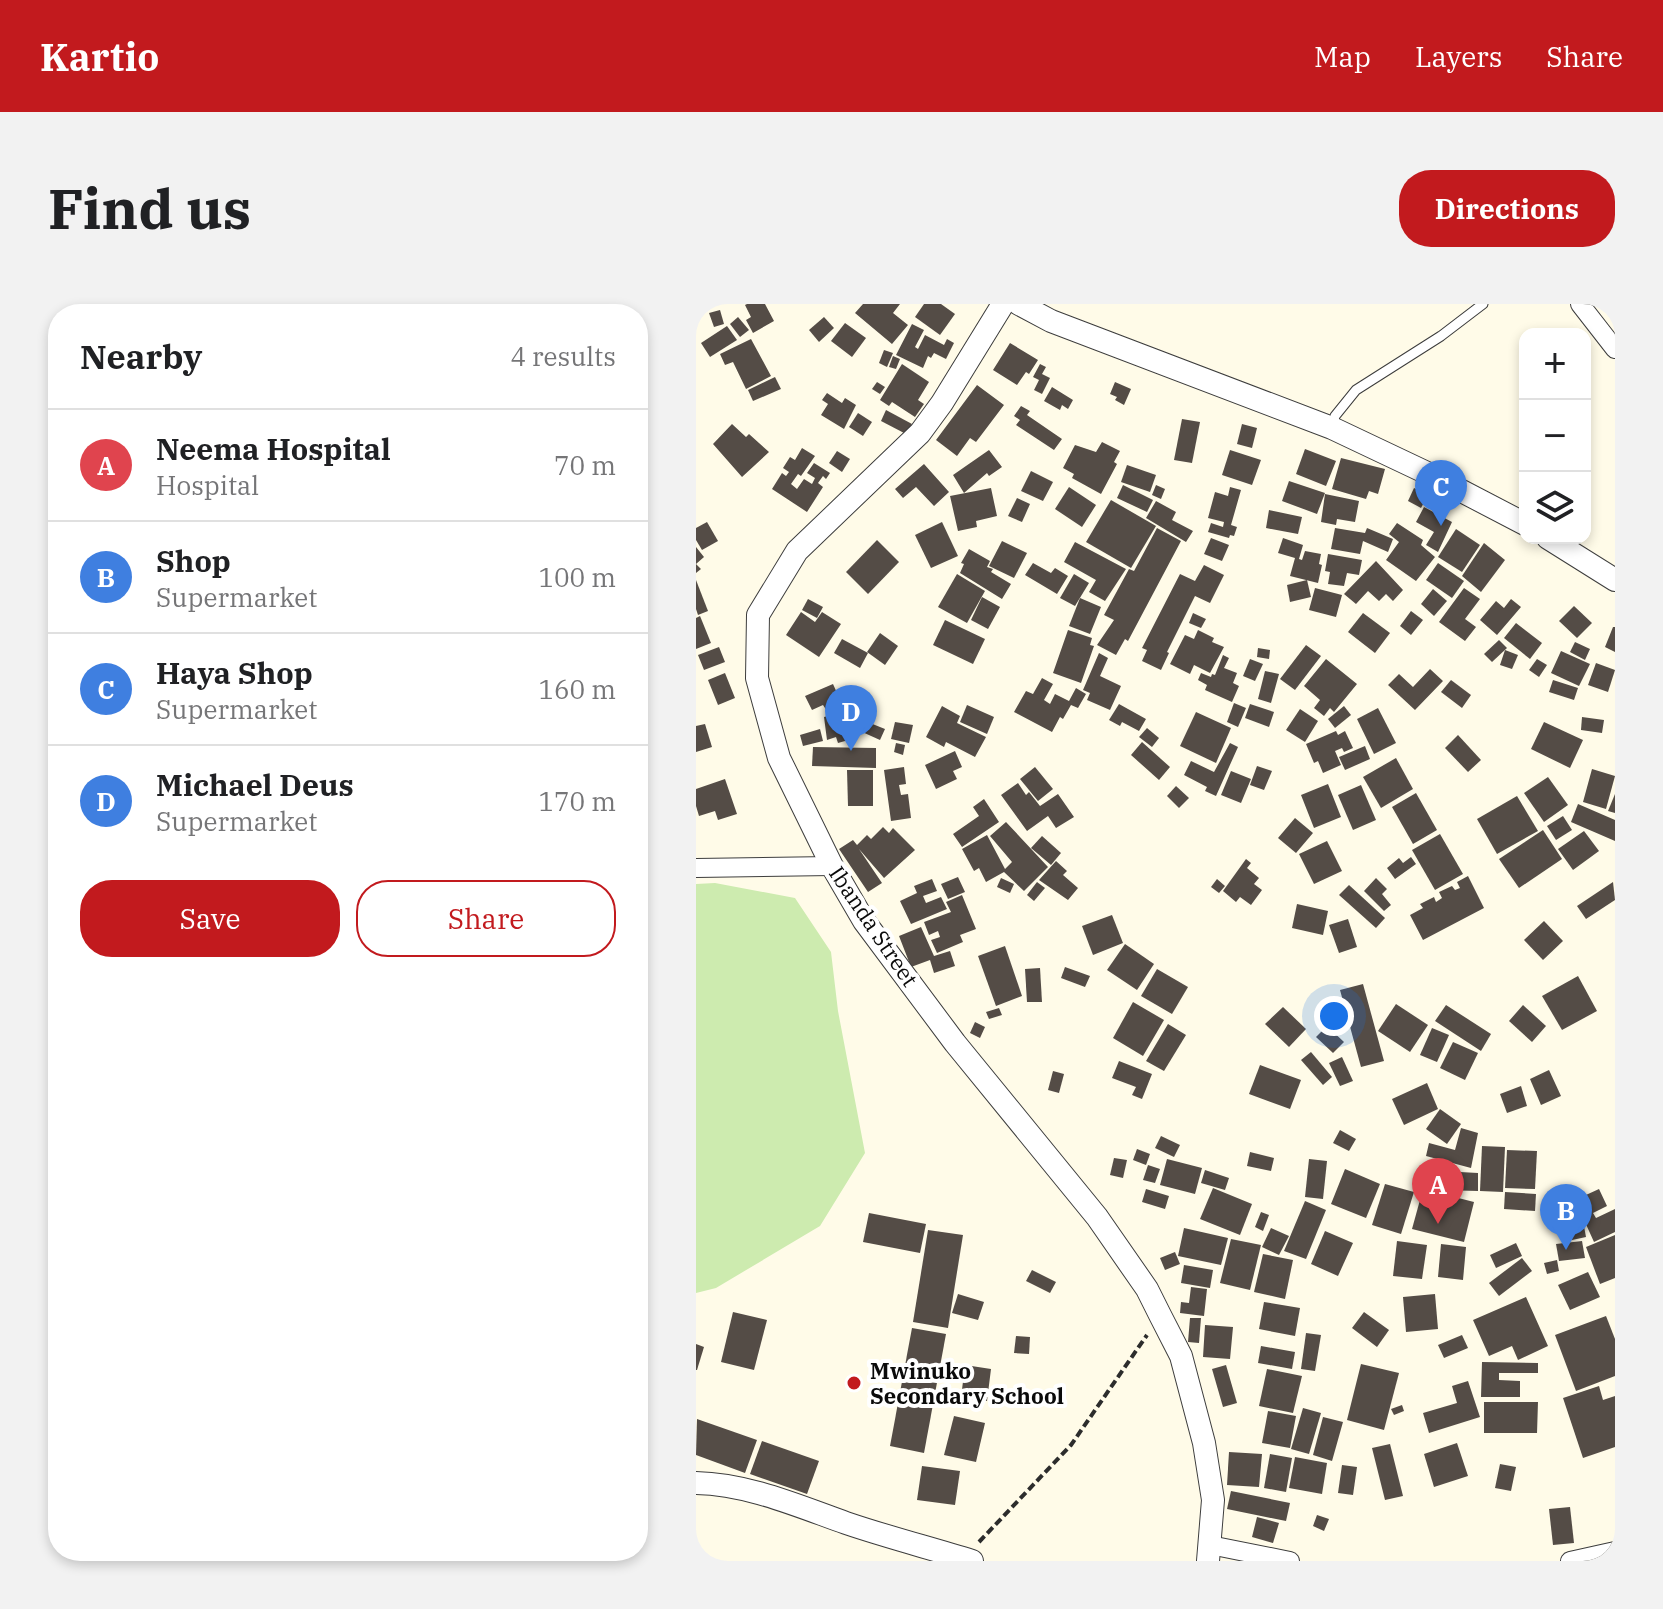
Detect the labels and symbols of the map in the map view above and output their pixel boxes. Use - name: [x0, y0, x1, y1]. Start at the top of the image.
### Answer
- pin: C: [1415, 460, 1467, 526]
- pin: D: [825, 685, 877, 751]
- street label: Ibanda Street: [823, 860, 925, 992]
- your location: [1314, 996, 1354, 1036]
- pin: A: [1412, 1158, 1464, 1224]
- pin: B: [1540, 1184, 1592, 1250]
- place label: Mwinuko Secondary School: [870, 1356, 1064, 1410]
- marker: Mwinuko Secondary School: [845, 1374, 863, 1392]

